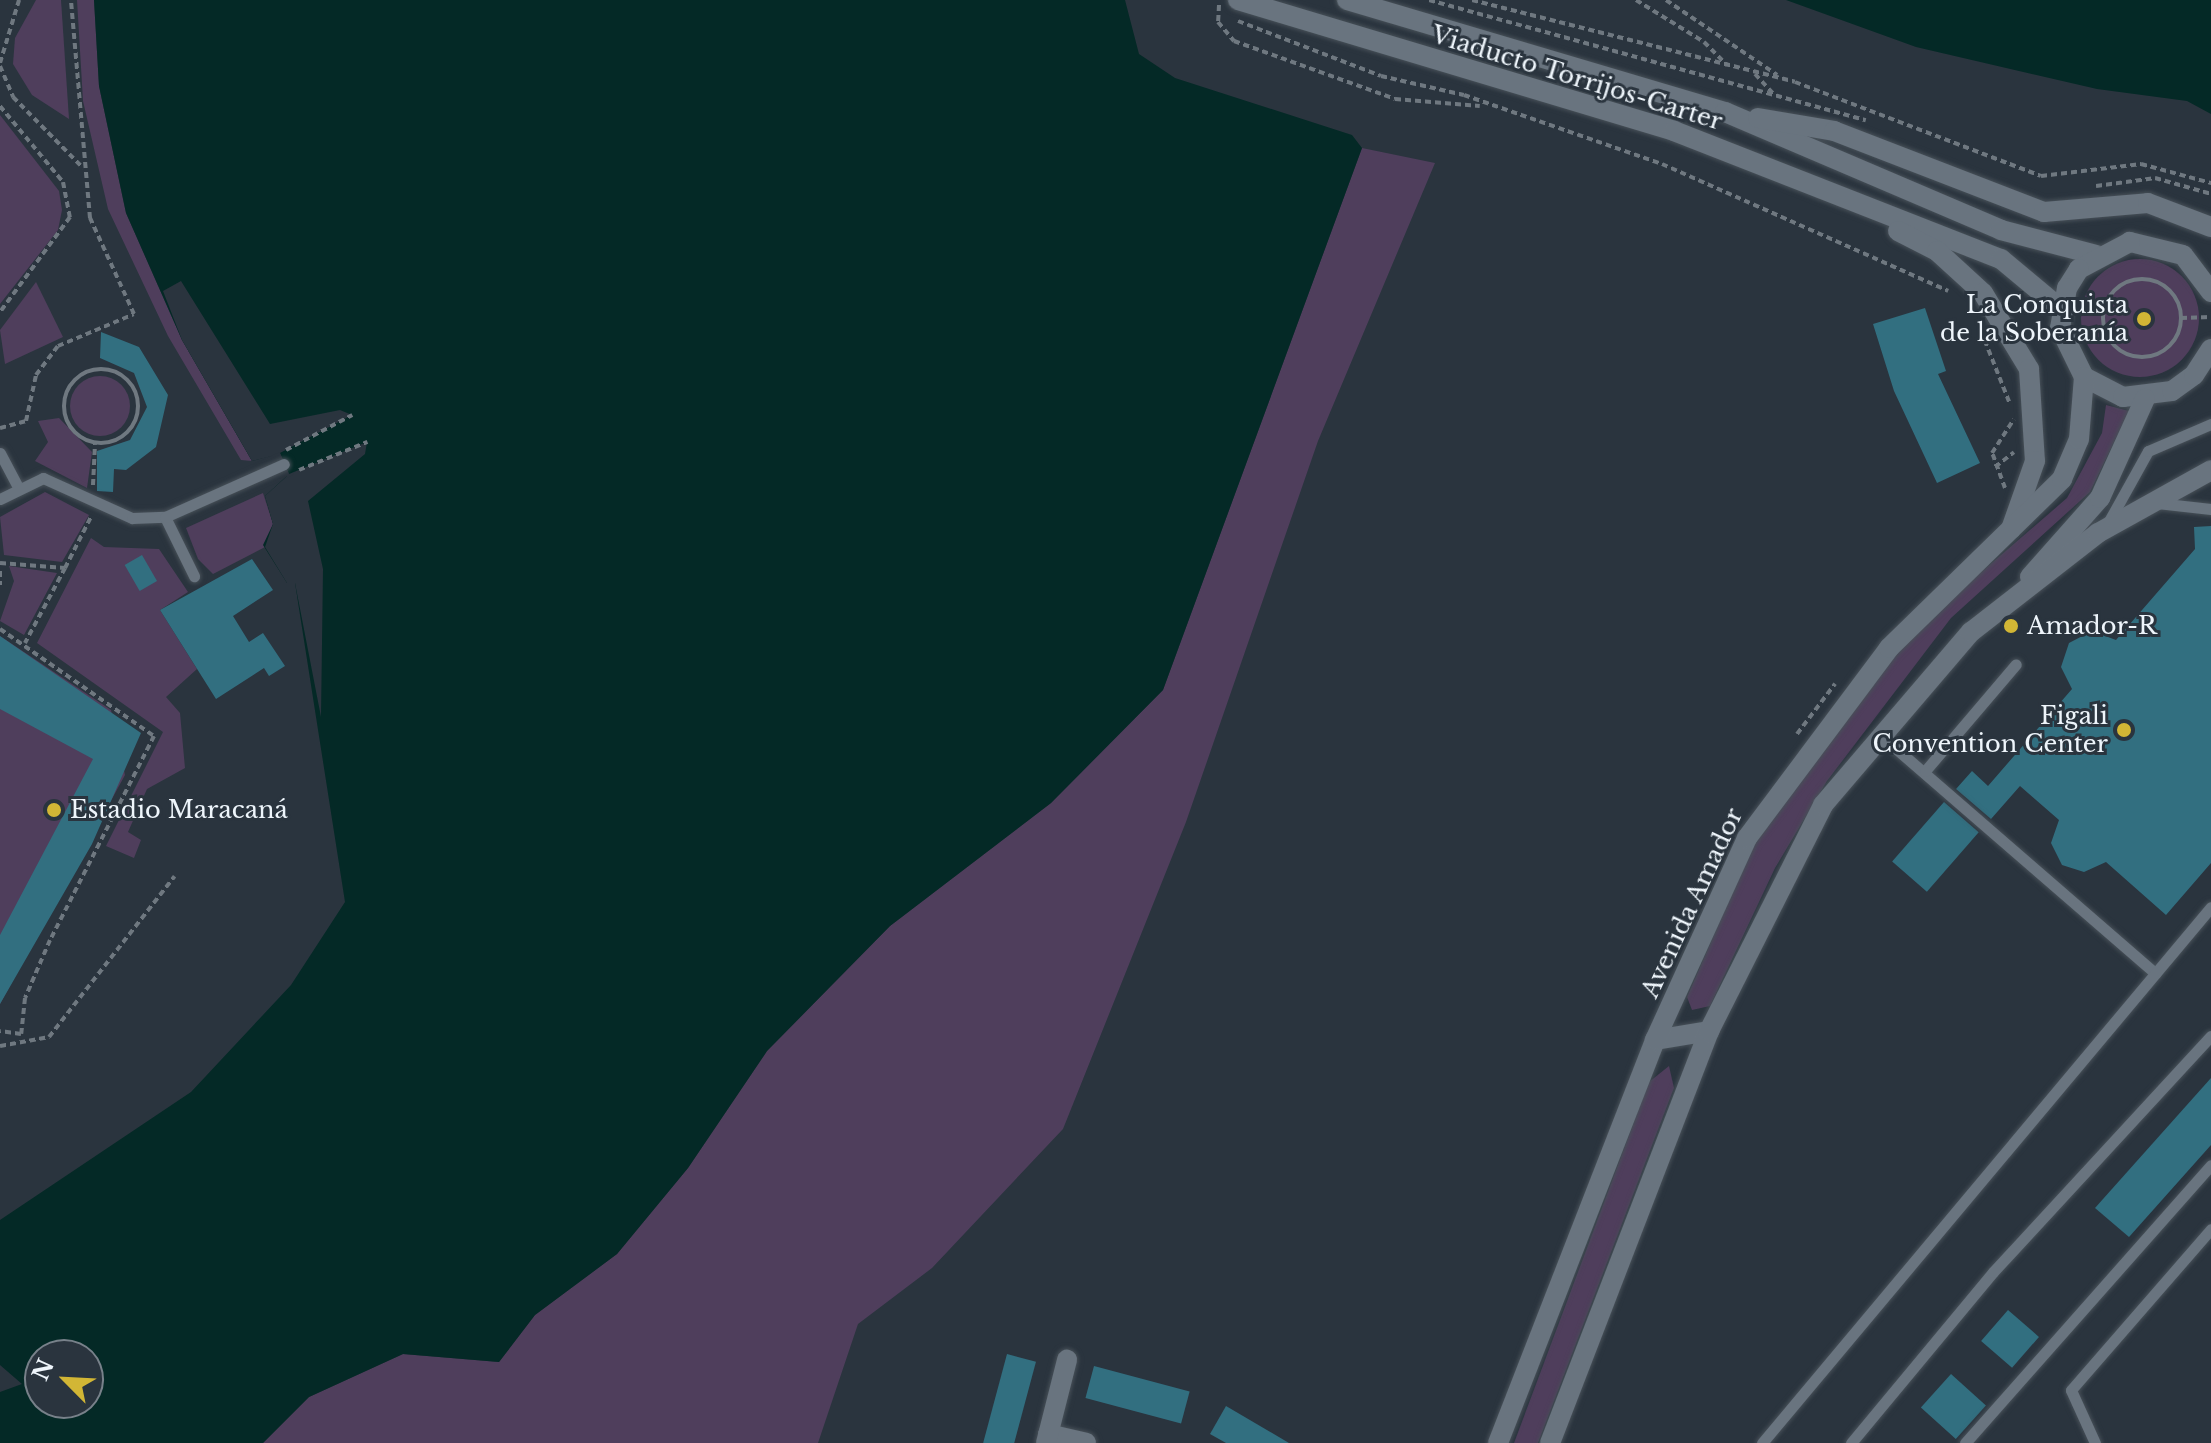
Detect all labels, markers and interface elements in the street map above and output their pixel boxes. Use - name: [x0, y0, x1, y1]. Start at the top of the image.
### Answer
- street label: Viaducto Torrijos-Carter: [1428, 20, 1726, 136]
- place label: La Conquista de la Soberanía: [1940, 291, 2128, 347]
- marker: La Conquista de la Soberanía: [2135, 310, 2153, 328]
- place label: Amador-R: [2027, 612, 2157, 640]
- marker: Amador-R: [2002, 617, 2020, 635]
- place label: Figali Convention Center: [1872, 702, 2108, 758]
- marker: Figali Convention Center: [2115, 721, 2133, 739]
- place label: Estadio Maracaná: [70, 796, 288, 824]
- marker: Estadio Maracaná: [45, 801, 63, 819]
- street label: Avenida Amador: [1635, 803, 1749, 1003]
- north arrow: [24, 1339, 104, 1419]
- text: N: [27, 1355, 60, 1385]

